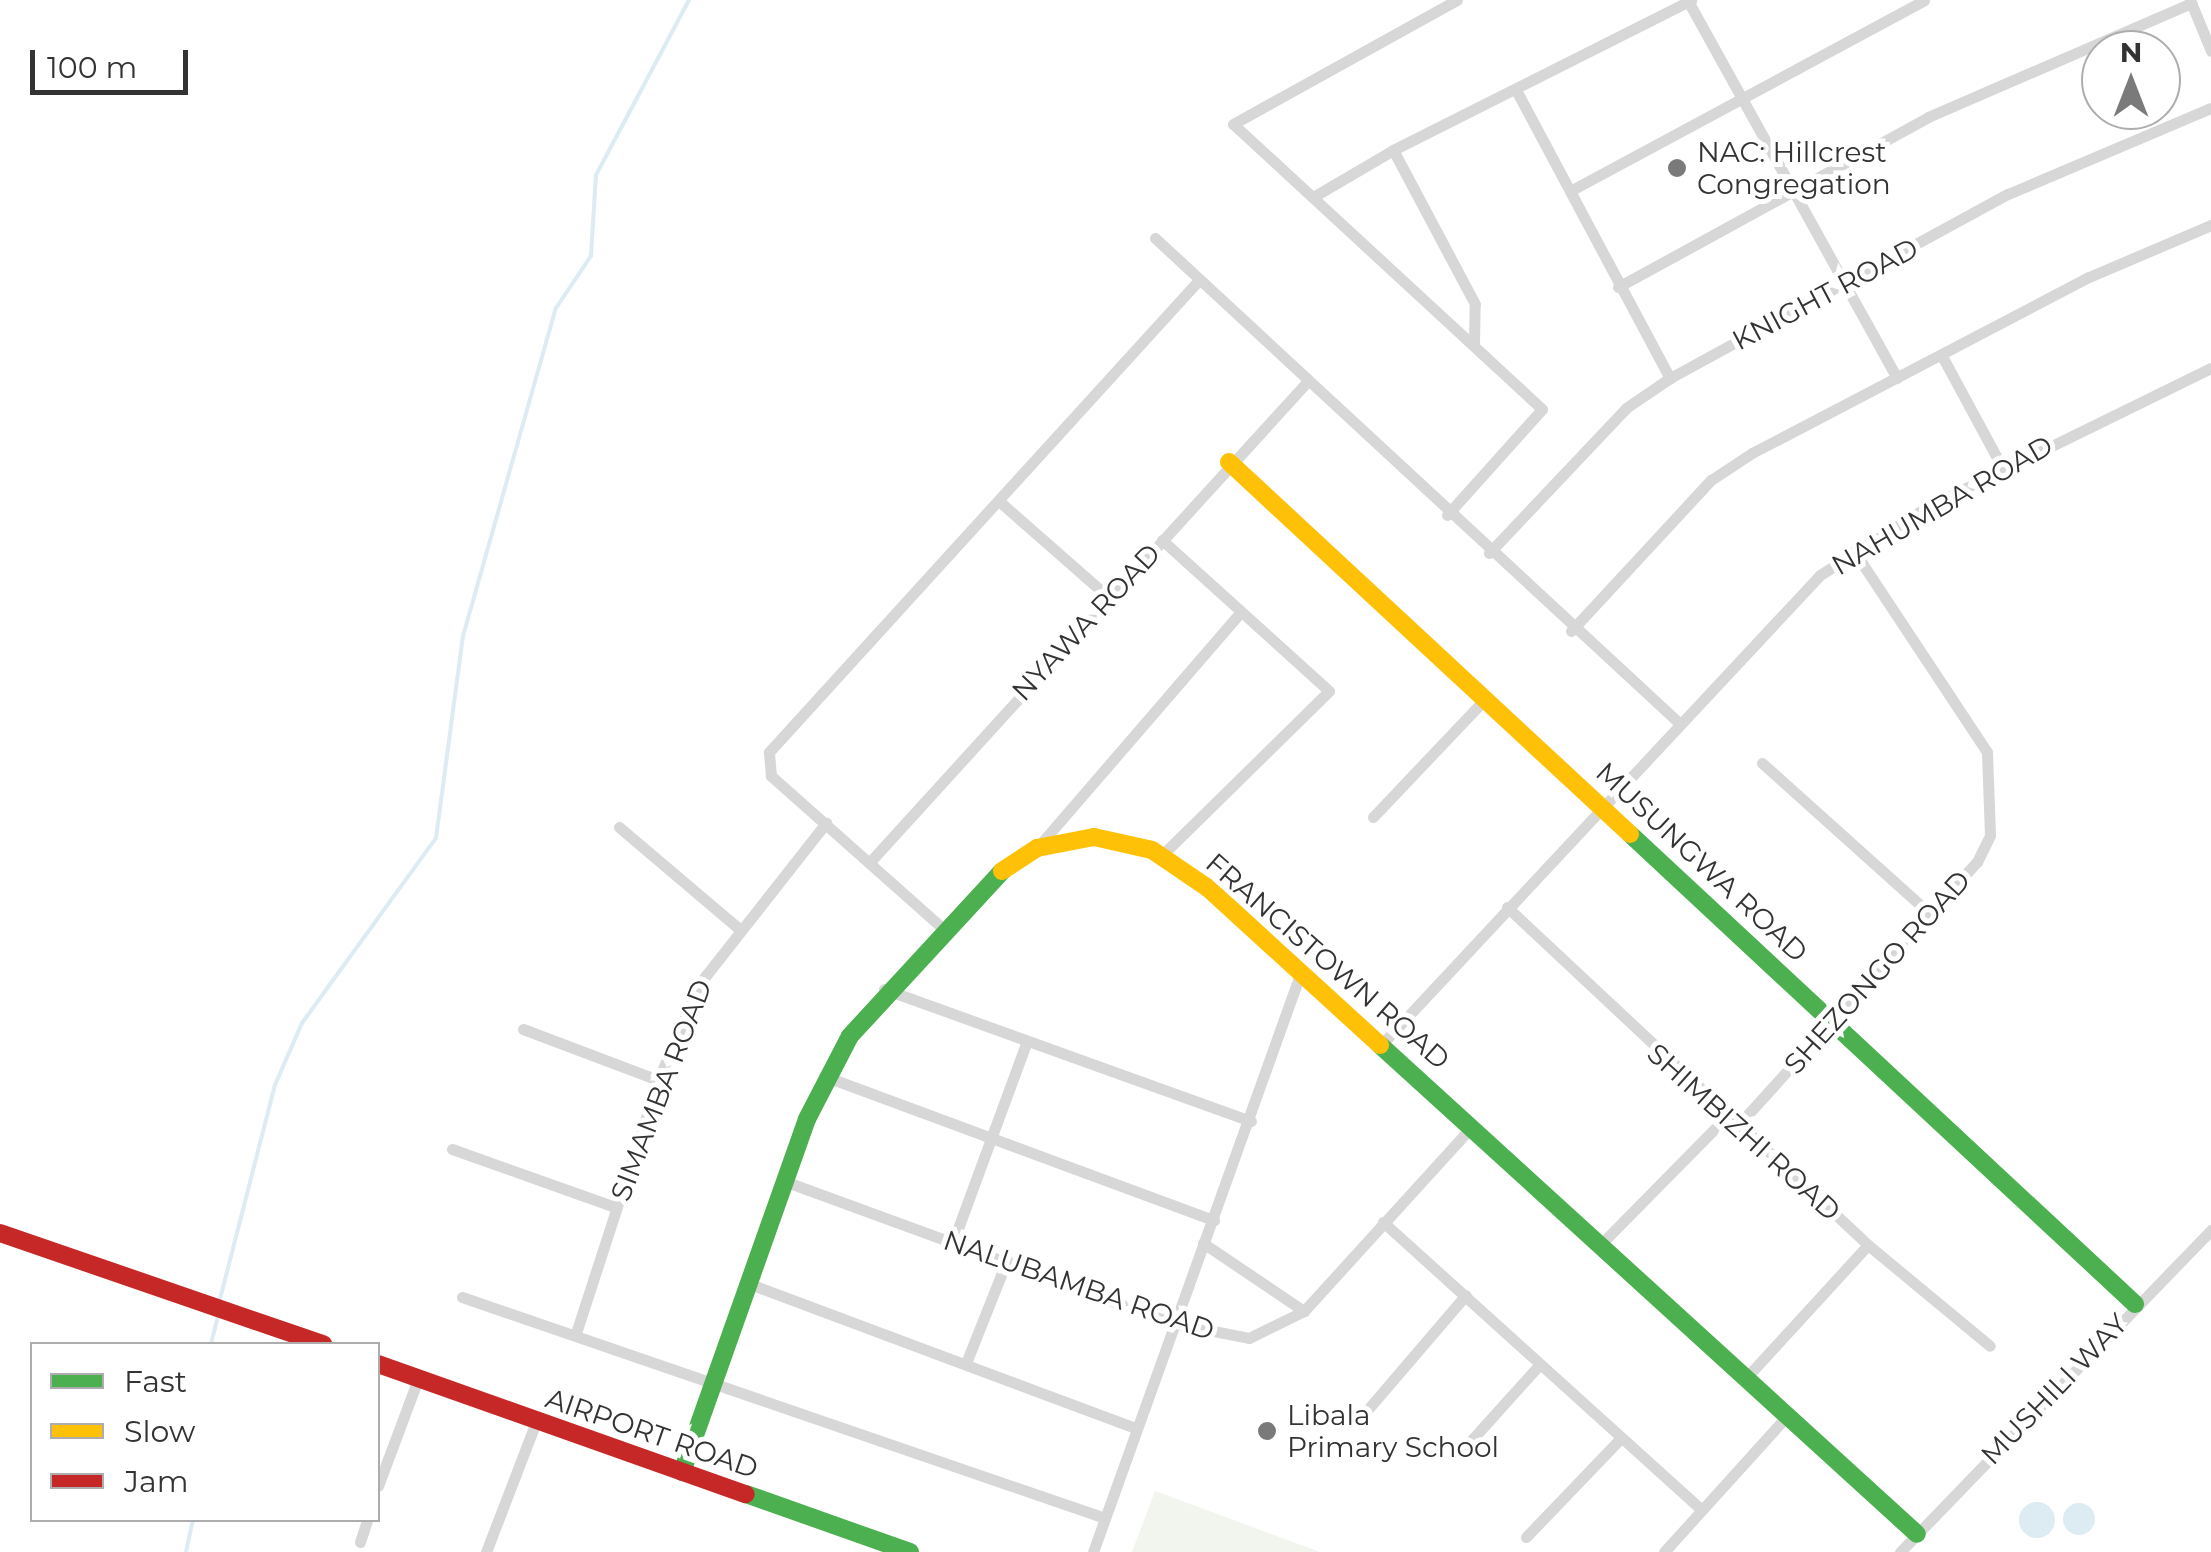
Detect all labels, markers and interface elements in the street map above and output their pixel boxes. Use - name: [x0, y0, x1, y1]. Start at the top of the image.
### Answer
- scale bar: [35, 30, 192, 92]
- north arrow: [2081, 30, 2181, 130]
- text: N: [2120, 35, 2142, 69]
- text: 100 m: [47, 49, 137, 86]
- place label: NAC: Hillcrest Congregation: [1697, 135, 1891, 201]
- marker: NAC: Hillcrest Congregation: [1666, 157, 1688, 179]
- street label: KNIGHT ROAD: [1726, 231, 1924, 357]
- street label: NAHUMBA ROAD: [1826, 428, 2058, 582]
- street label: NYAWA ROAD: [1005, 537, 1167, 707]
- street label: MUSUNGWA ROAD: [1589, 755, 1815, 969]
- street label: FRANCISTOWN ROAD: [1199, 846, 1457, 1076]
- street label: SHEZONGO ROAD: [1777, 863, 1977, 1081]
- street label: SIMAMBA ROAD: [603, 975, 719, 1205]
- street label: SHIMBIZHI ROAD: [1641, 1036, 1847, 1228]
- street label: NALUBAMBA ROAD: [939, 1223, 1219, 1347]
- street label: MUSHILI WAY: [1974, 1307, 2134, 1471]
- legend: [30, 1342, 380, 1522]
- text: Fast: [124, 1363, 187, 1400]
- street label: AIRPORT ROAD: [541, 1381, 763, 1485]
- place label: Libala Primary School: [1287, 1398, 1499, 1464]
- text: Slow: [124, 1413, 195, 1450]
- marker: Libala Primary School: [1256, 1420, 1278, 1442]
- text: Jam: [124, 1463, 189, 1500]

